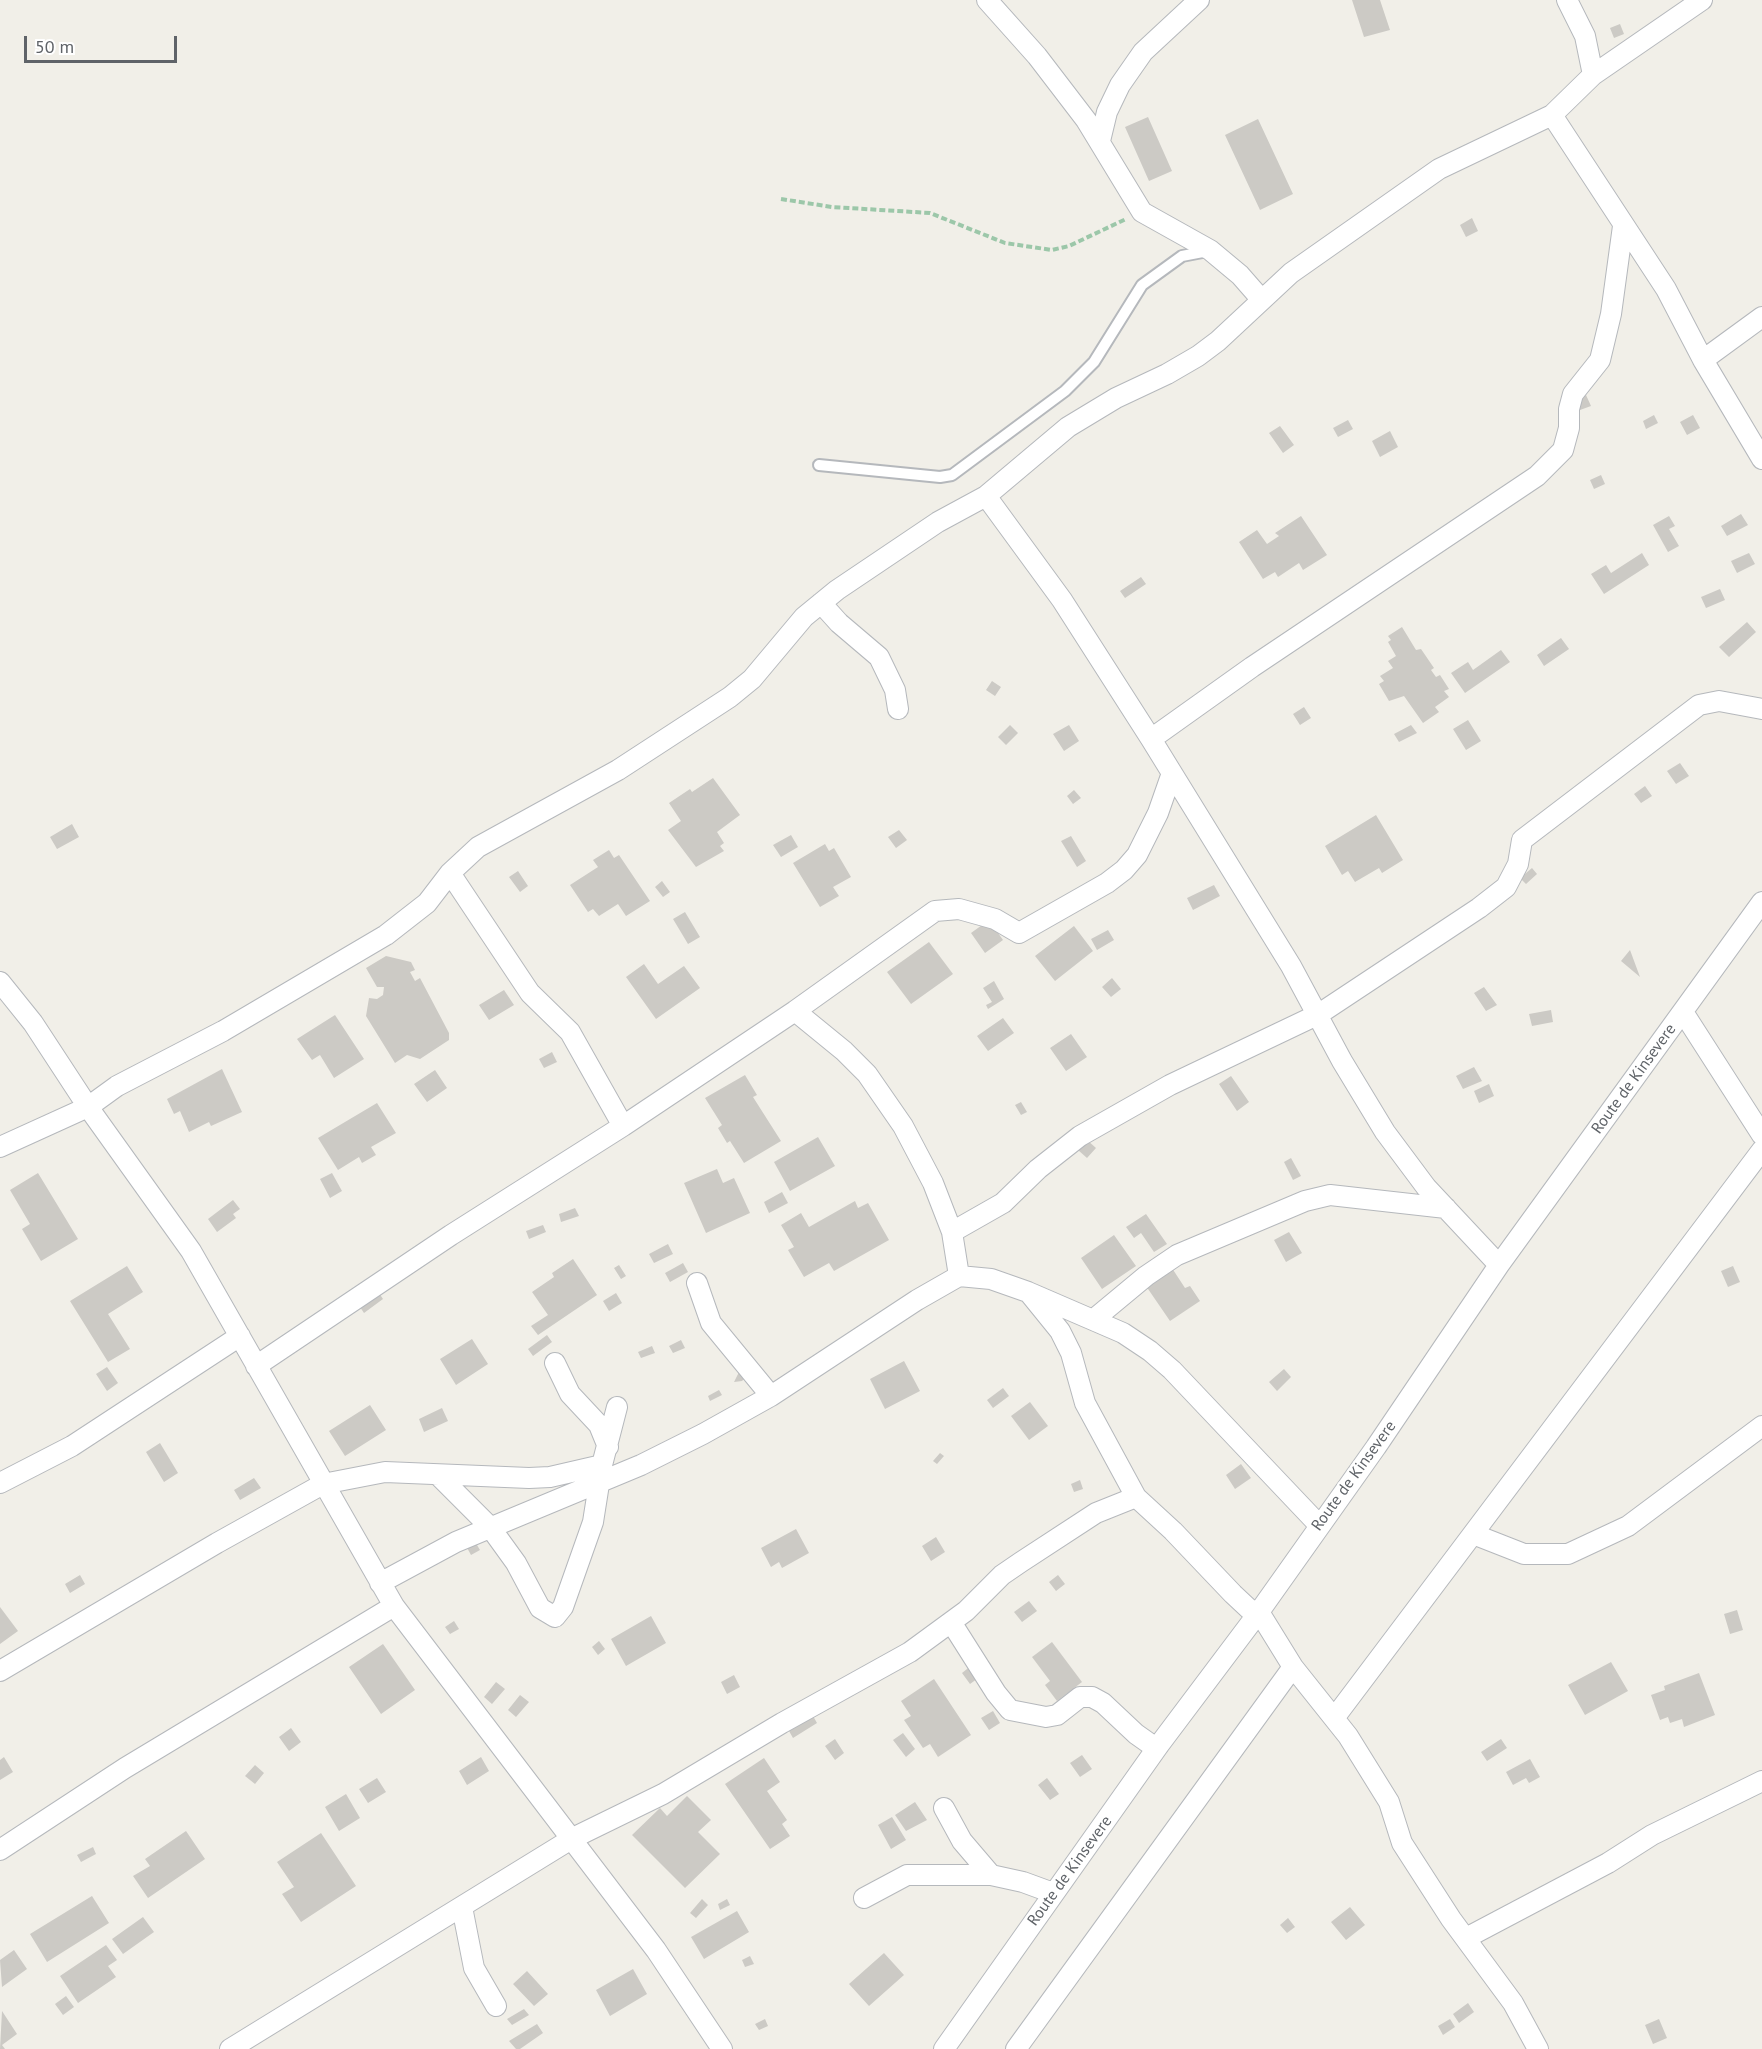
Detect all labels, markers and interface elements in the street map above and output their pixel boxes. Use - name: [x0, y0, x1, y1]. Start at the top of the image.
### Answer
- scale bar: [27, 24, 180, 62]
- text: 50 m: [35, 35, 74, 58]
- street label: Route de Kinsevere: [1588, 1020, 1680, 1138]
- street label: Route de Kinsevere: [1308, 1417, 1400, 1535]
- street label: Route de Kinsevere: [1024, 1812, 1116, 1930]

